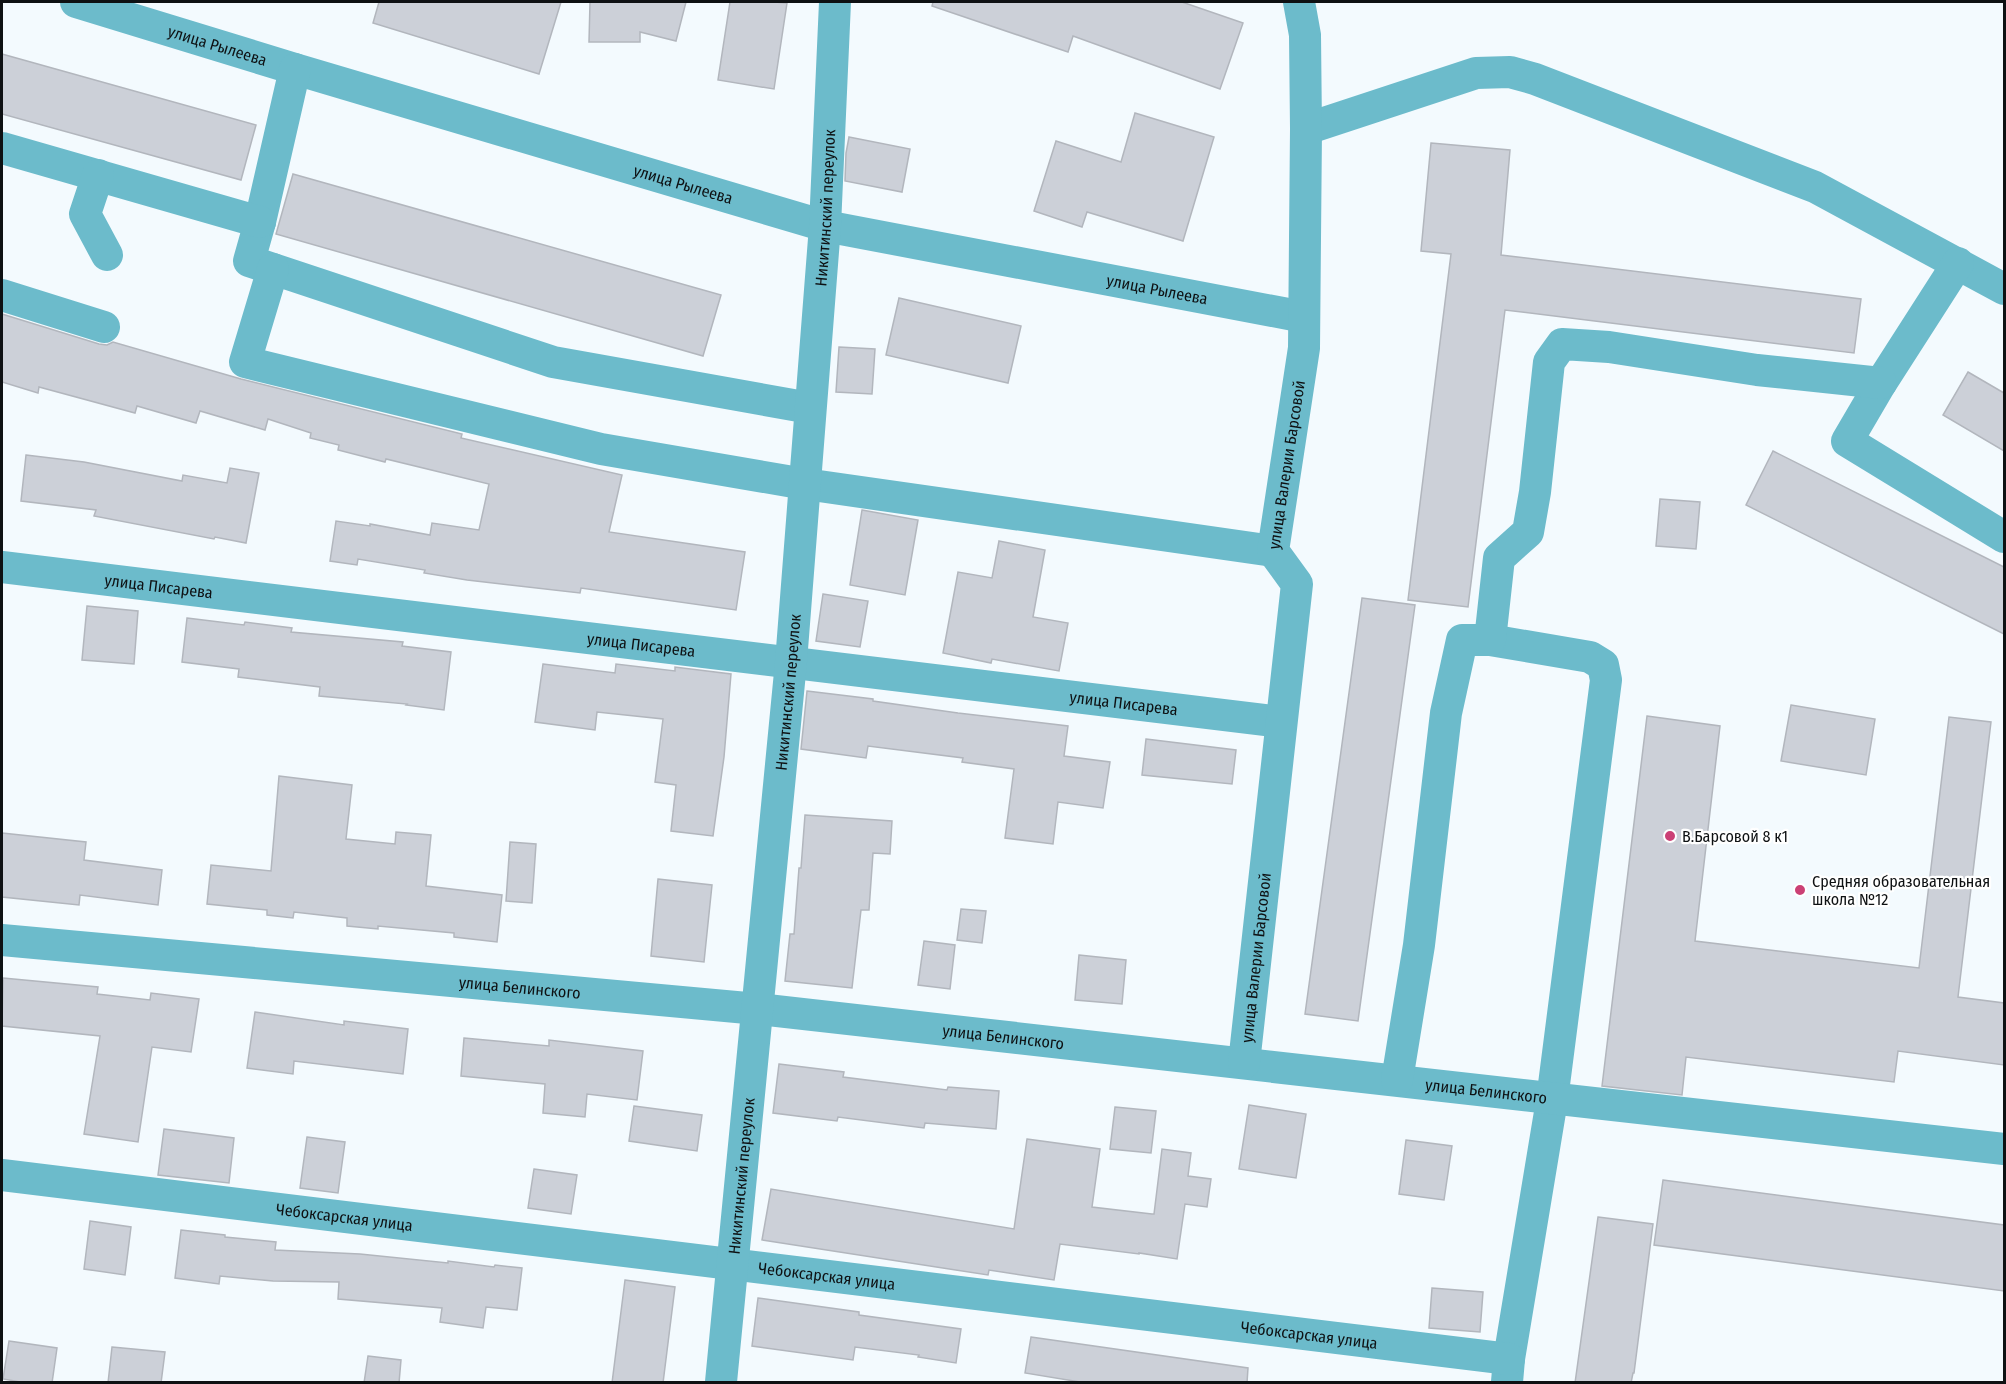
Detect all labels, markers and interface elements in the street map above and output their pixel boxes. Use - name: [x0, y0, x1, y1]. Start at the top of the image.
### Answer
- street label: улица Рылеева: [166, 22, 269, 70]
- street label: Никитинский переулок: [811, 128, 839, 287]
- street label: улица Рылеева: [631, 161, 735, 208]
- street label: улица Рылеева: [1105, 271, 1209, 309]
- street label: улица Валерии Барсовой: [1264, 379, 1309, 551]
- street label: улица Писарева: [104, 571, 214, 603]
- street label: Никитинский переулок: [771, 613, 805, 771]
- street label: улица Писарева: [586, 629, 697, 661]
- street label: улица Писарева: [1069, 687, 1179, 719]
- place label: В.Барсовой 8 к1: [1682, 827, 1788, 846]
- marker: В.Барсовой 8 к1: [1663, 829, 1677, 843]
- street label: улица Валерии Барсовой: [1237, 872, 1275, 1044]
- place label: Средняя образовательная школа №12: [1812, 872, 1990, 909]
- marker: Средняя образовательная школа №12: [1793, 883, 1807, 897]
- street label: улица Белинского: [458, 973, 582, 1003]
- street label: улица Белинского: [941, 1021, 1065, 1053]
- street label: улица Белинского: [1424, 1075, 1548, 1108]
- street label: Никитинский переулок: [724, 1096, 759, 1255]
- street label: Чебоксарская улица: [275, 1200, 414, 1235]
- street label: Чебоксарская улица: [757, 1258, 896, 1294]
- street label: Чебоксарская улица: [1240, 1317, 1379, 1353]

